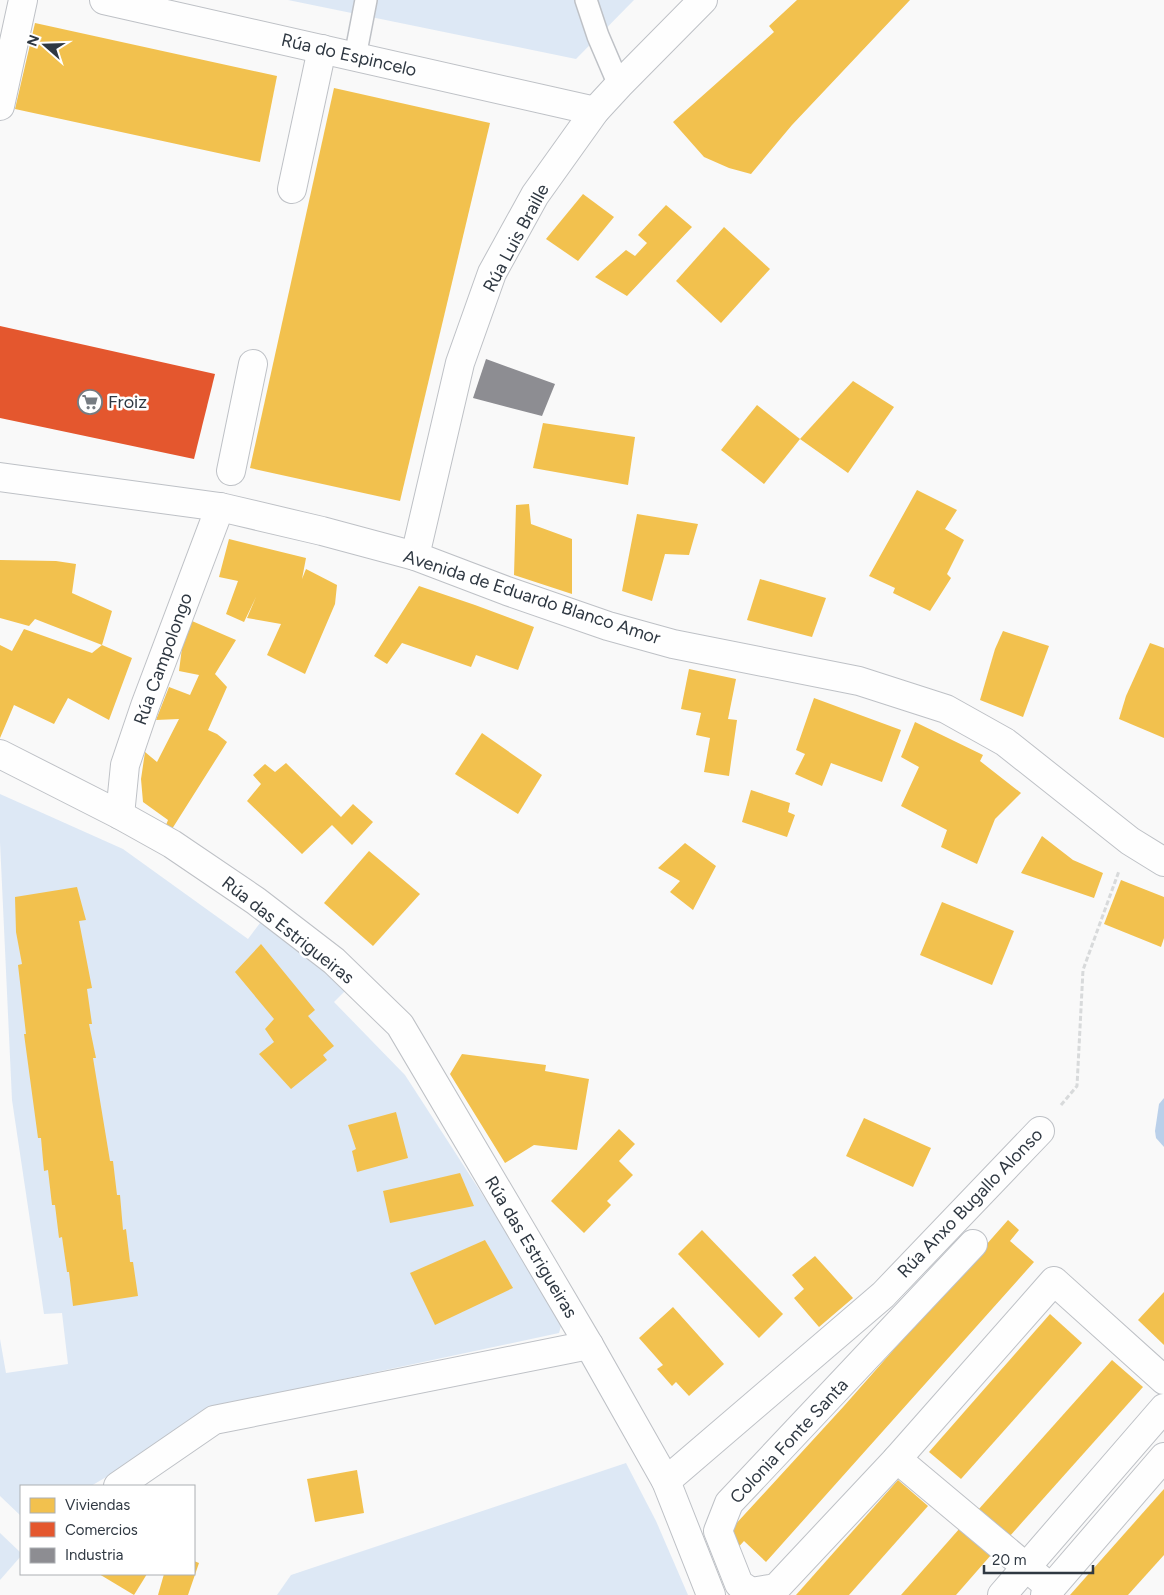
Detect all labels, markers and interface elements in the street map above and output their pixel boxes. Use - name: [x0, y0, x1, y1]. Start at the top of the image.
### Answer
- north arrow: [20, 20, 70, 70]
- street label: Rúa do Espincelo: [279, 29, 419, 81]
- text: N: [23, 33, 43, 49]
- street label: Rúa Luis Braille: [478, 180, 554, 296]
- supermarket icon: Froiz: [77, 389, 103, 415]
- place label: Froiz: [108, 391, 147, 413]
- street label: Avenida de Eduardo Blanco Amor: [401, 545, 663, 649]
- street label: Rúa Campolongo: [129, 590, 197, 728]
- street label: Rúa das Estrigueiras: [217, 872, 359, 988]
- street label: Rúa Anxo Bugallo Alonso: [893, 1124, 1047, 1282]
- street label: Rúa das Estrigueiras: [480, 1172, 582, 1322]
- street label: Colonia Fonte Santa: [725, 1374, 853, 1508]
- legend: [20, 1485, 195, 1575]
- text: Viviendas: [65, 1496, 130, 1514]
- text: Comercios: [65, 1521, 138, 1539]
- scale bar: [984, 1542, 1093, 1574]
- text: Industria: [65, 1546, 123, 1564]
- text: 20 m: [992, 1551, 1026, 1569]

